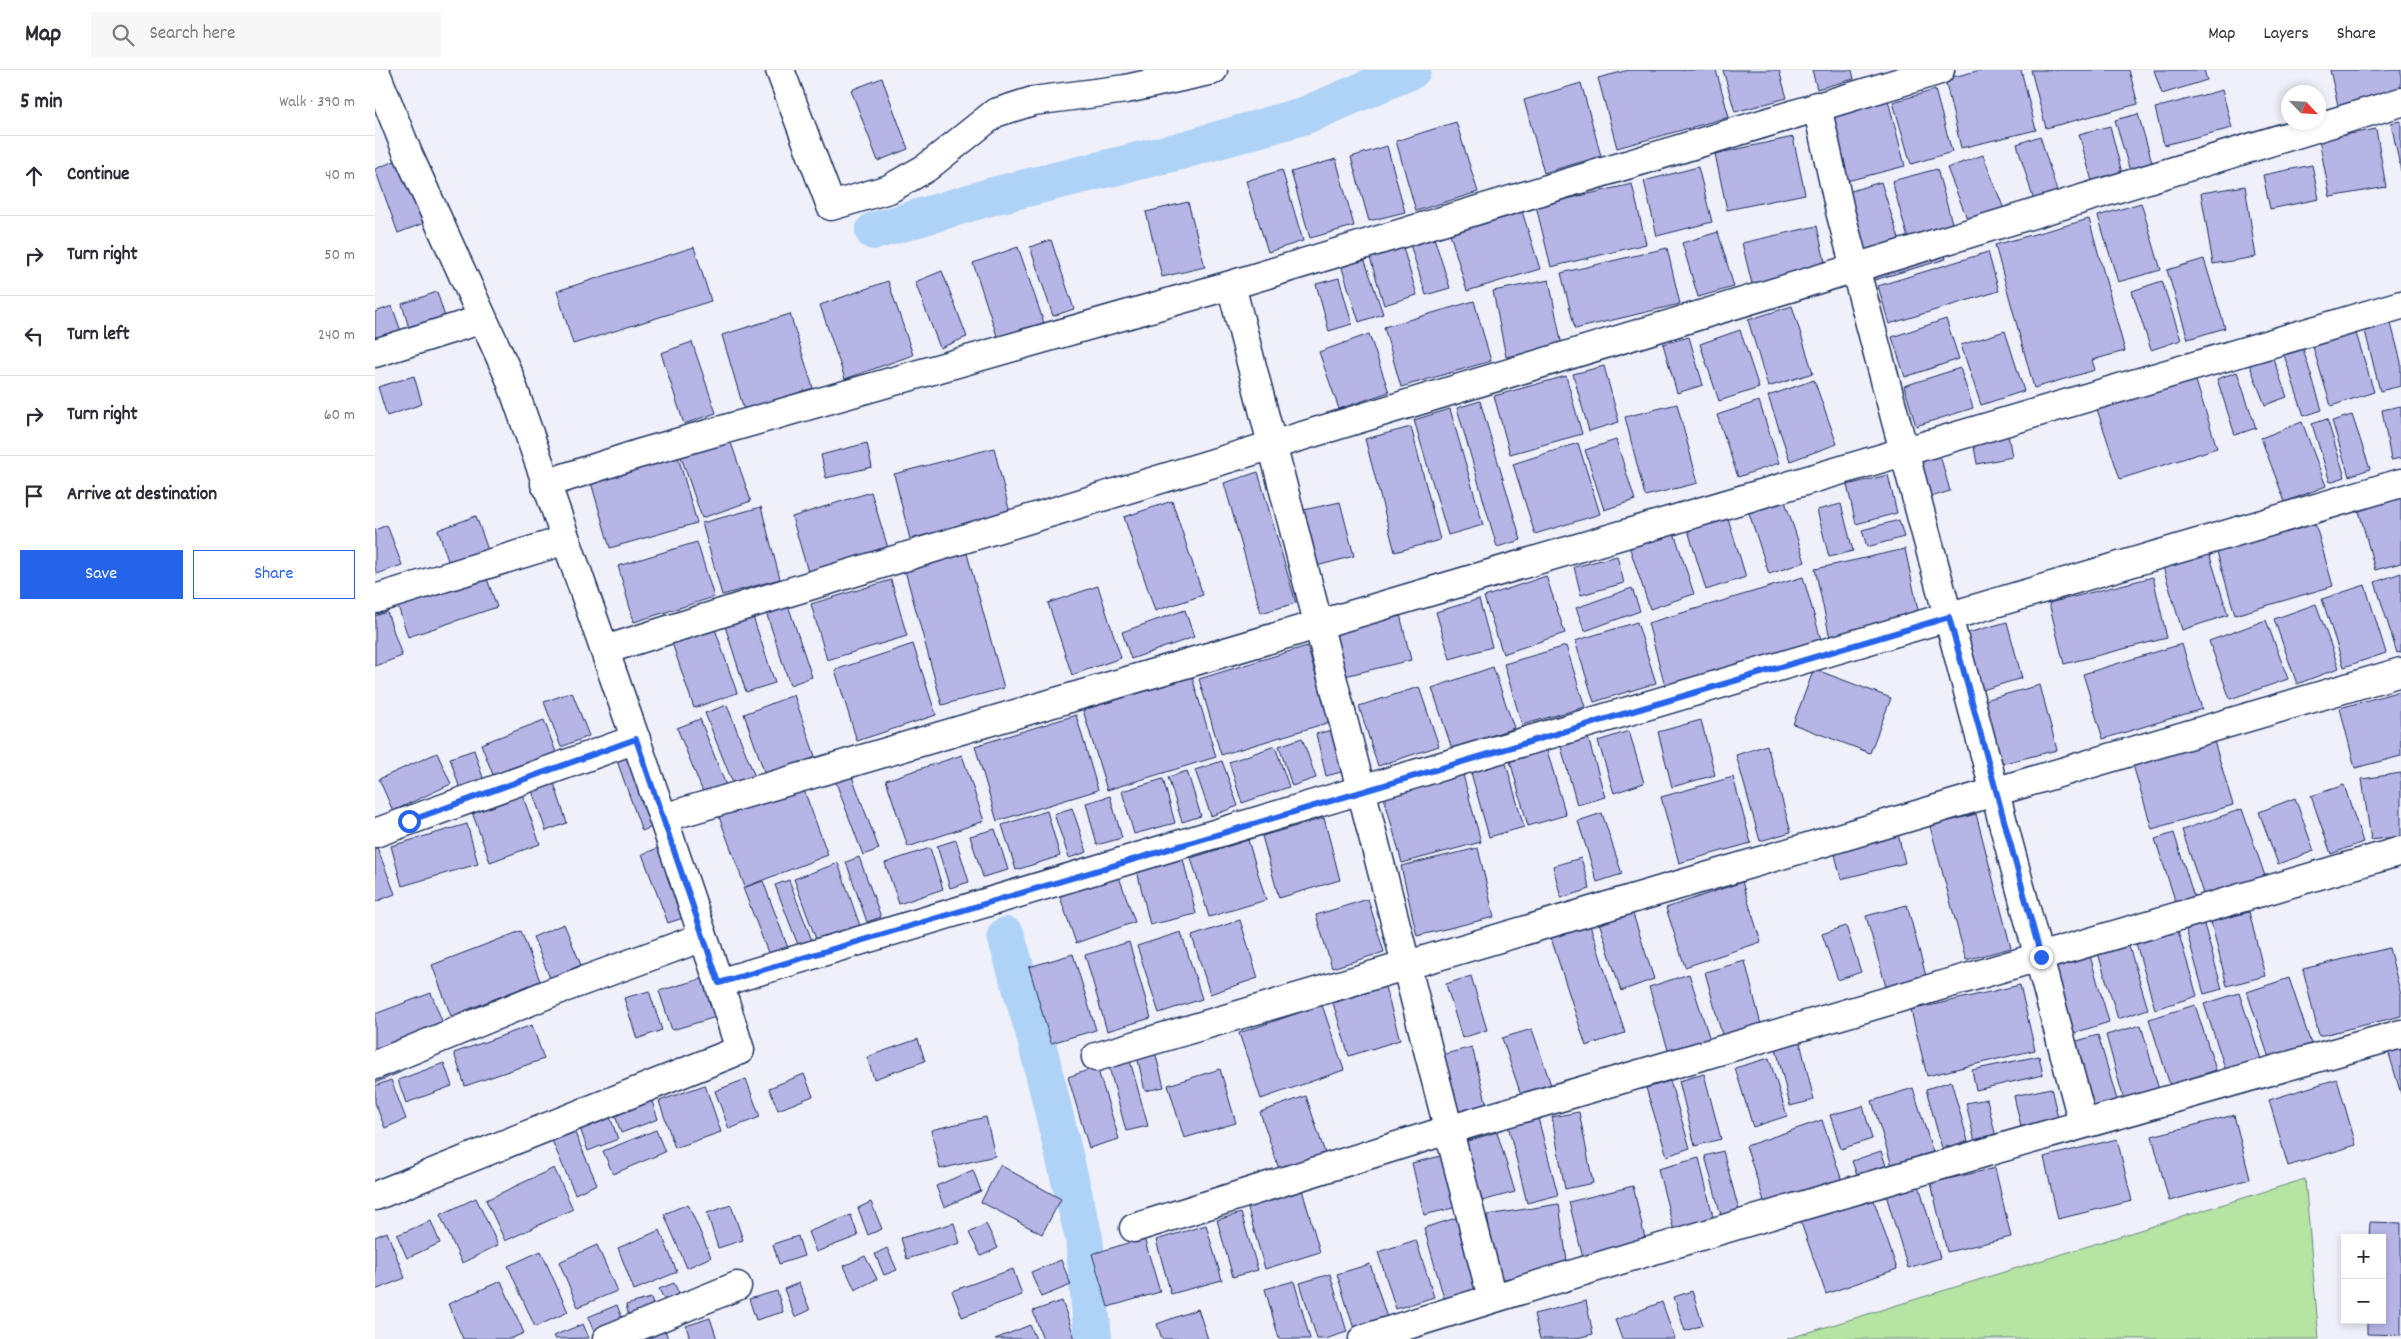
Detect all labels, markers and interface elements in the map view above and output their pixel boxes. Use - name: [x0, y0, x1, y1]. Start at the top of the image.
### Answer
- search box: [91, 12, 441, 57]
- text: Map: [25, 18, 61, 52]
- icon: search: [109, 21, 137, 49]
- text: Search here: [149, 21, 235, 48]
- text: Map: [2208, 22, 2235, 47]
- text: Layers: [2263, 22, 2309, 47]
- text: Share: [2337, 22, 2376, 47]
- north arrow: [2281, 85, 2326, 130]
- text: 5 min: [20, 88, 63, 118]
- text: Walk · 390 m: [279, 91, 355, 114]
- icon: ahead: [20, 162, 48, 190]
- text: Continue: [67, 162, 129, 189]
- text: 40 m: [325, 164, 355, 187]
- icon: right: [20, 242, 48, 270]
- text: Turn right: [67, 242, 138, 269]
- text: 50 m: [324, 244, 355, 267]
- icon: left: [20, 322, 48, 350]
- text: Turn left: [67, 322, 130, 349]
- text: 240 m: [318, 324, 355, 347]
- icon: right: [20, 402, 48, 430]
- text: Turn right: [67, 402, 138, 429]
- text: 60 m: [324, 404, 355, 427]
- icon: arrive: [20, 482, 48, 510]
- text: Arrive at destination: [67, 482, 217, 509]
- button: Save: [20, 550, 183, 599]
- button: Share: [193, 550, 355, 599]
- route start: [398, 810, 421, 833]
- route end: [2030, 946, 2053, 969]
- map controls: [2341, 1234, 2386, 1324]
- button: +: [2341, 1234, 2386, 1279]
- button: −: [2341, 1279, 2386, 1324]

